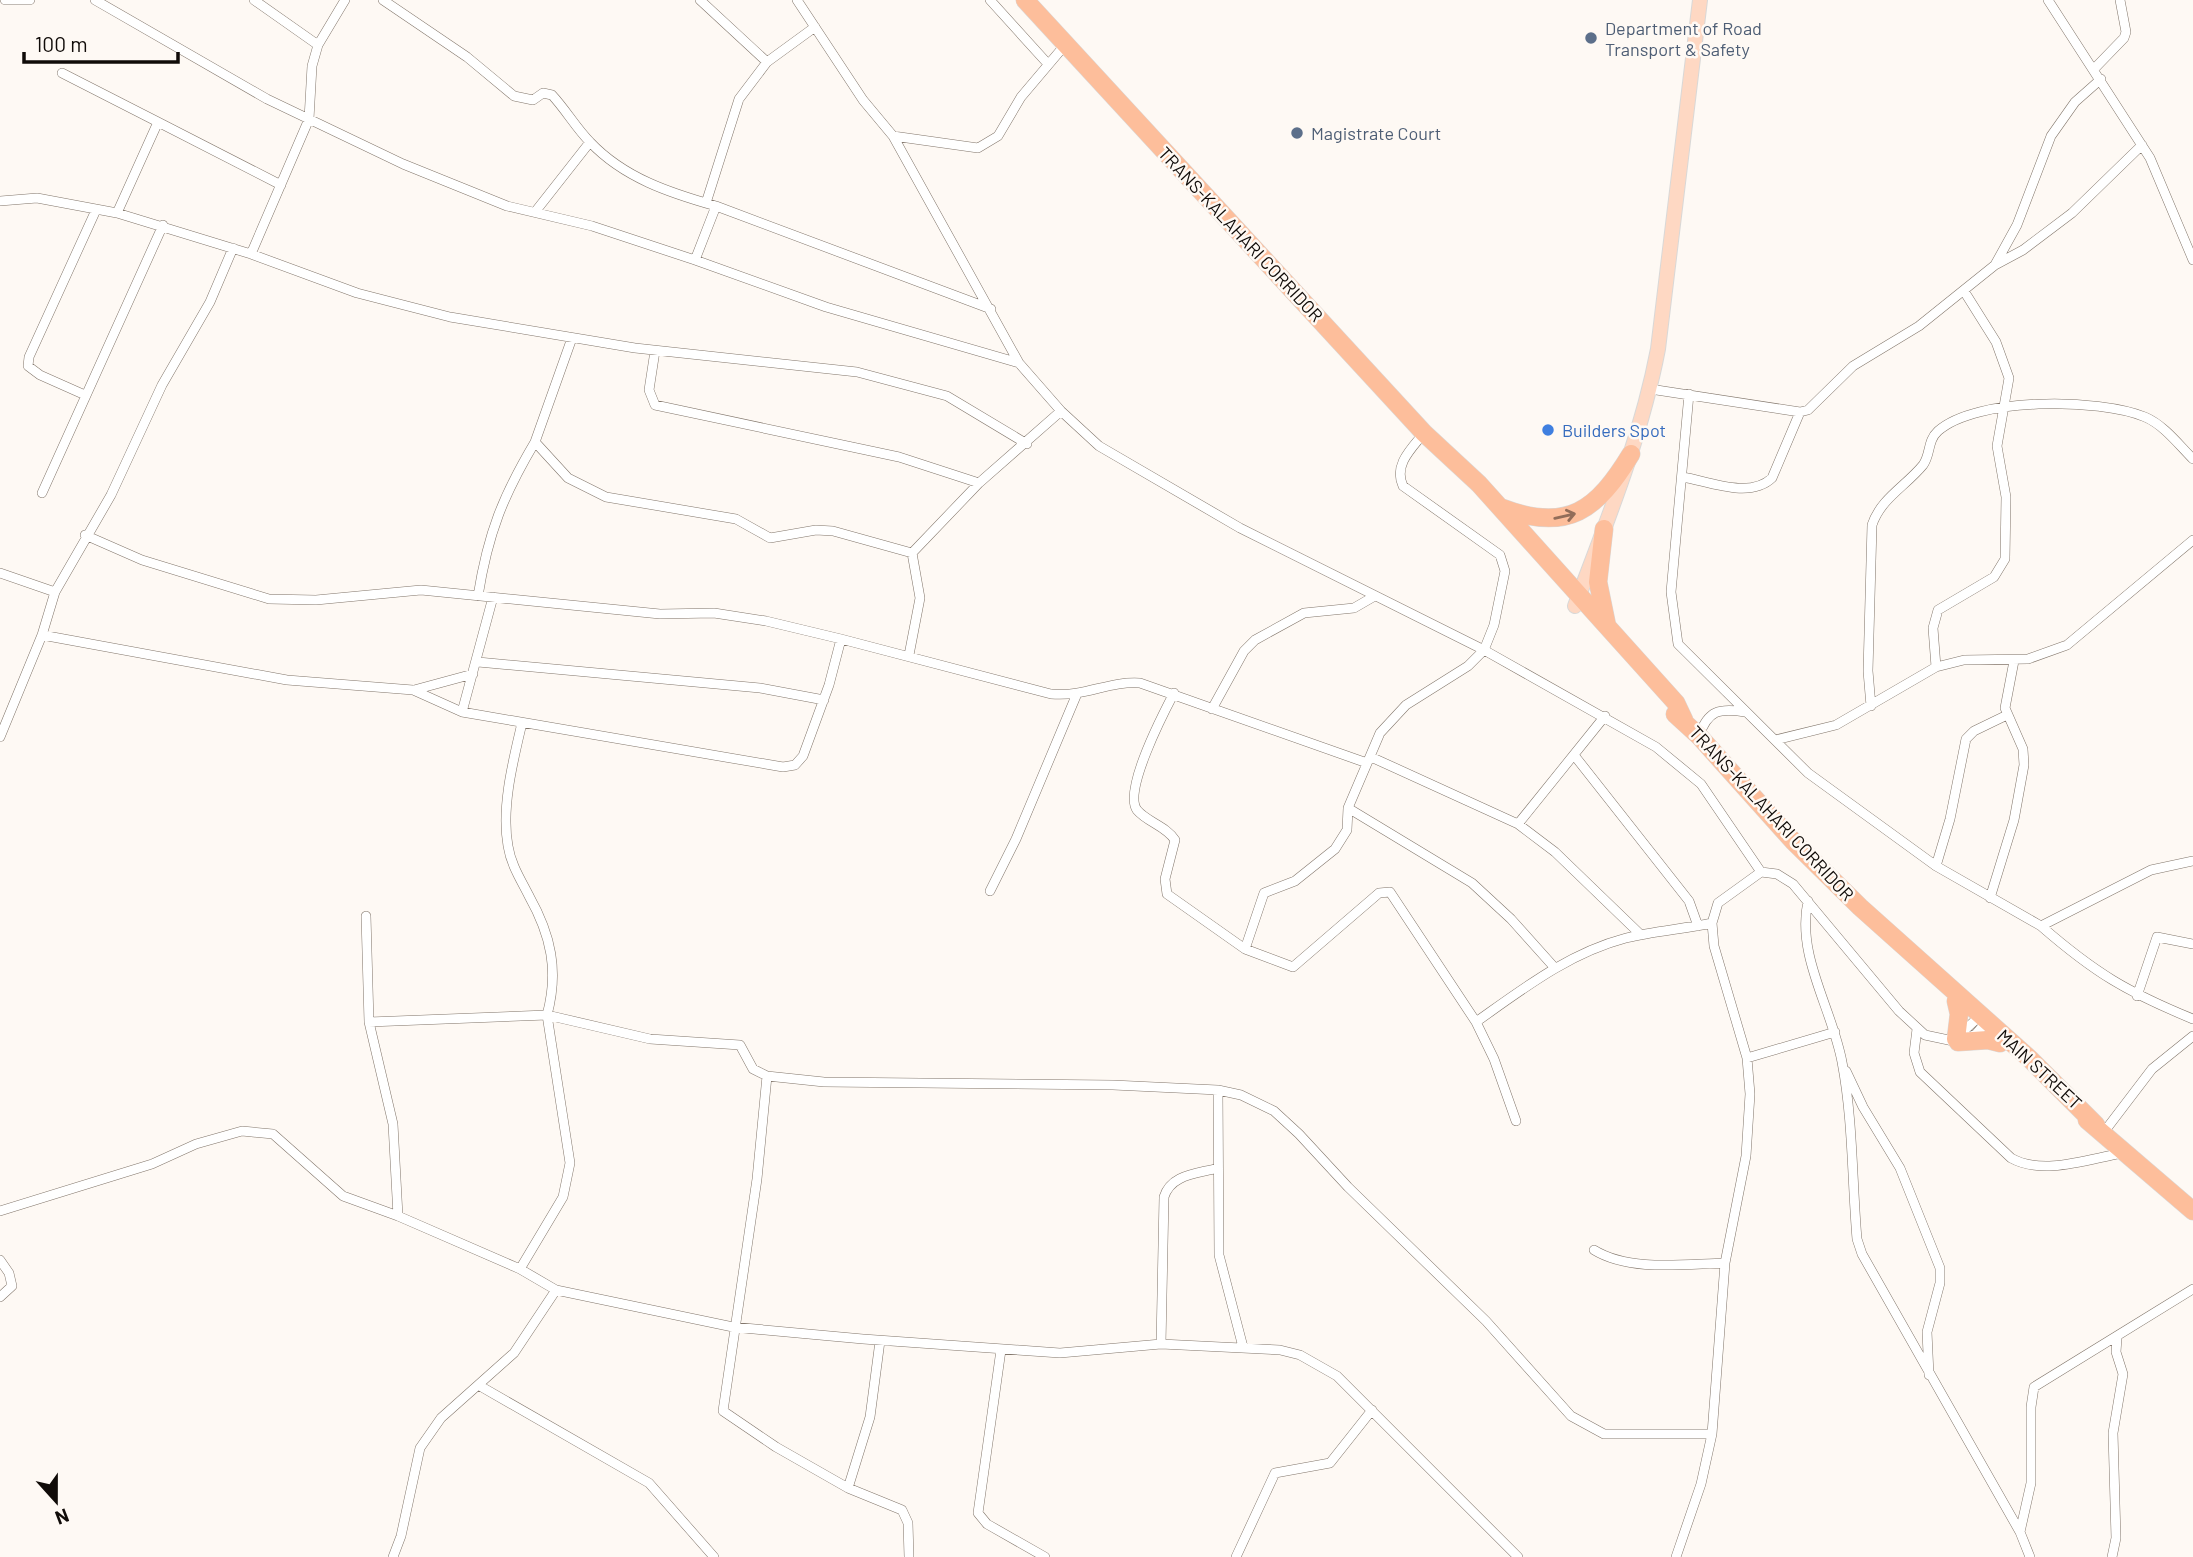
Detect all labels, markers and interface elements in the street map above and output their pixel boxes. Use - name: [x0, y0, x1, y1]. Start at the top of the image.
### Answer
- place label: Department of Road Transport & Safety: [1605, 17, 1762, 60]
- scale bar: [24, 21, 178, 65]
- marker: Department of Road Transport & Safety: [1583, 30, 1599, 46]
- text: 100 m: [35, 31, 88, 56]
- place label: Magistrate Court: [1311, 122, 1441, 144]
- marker: Magistrate Court: [1289, 125, 1305, 141]
- street label: TRANS-KALAHARI CORRIDOR: [1154, 142, 1328, 326]
- place label: Builders Spot: [1562, 419, 1666, 441]
- marker: Builders Spot: [1540, 422, 1556, 438]
- one-way arrow: [1553, 509, 1576, 522]
- street label: TRANS-KALAHARI CORRIDOR: [1685, 721, 1859, 905]
- street label: MAIN STREET: [1993, 1024, 2087, 1114]
- north arrow: [21, 1466, 91, 1536]
- text: N: [52, 1504, 72, 1530]

